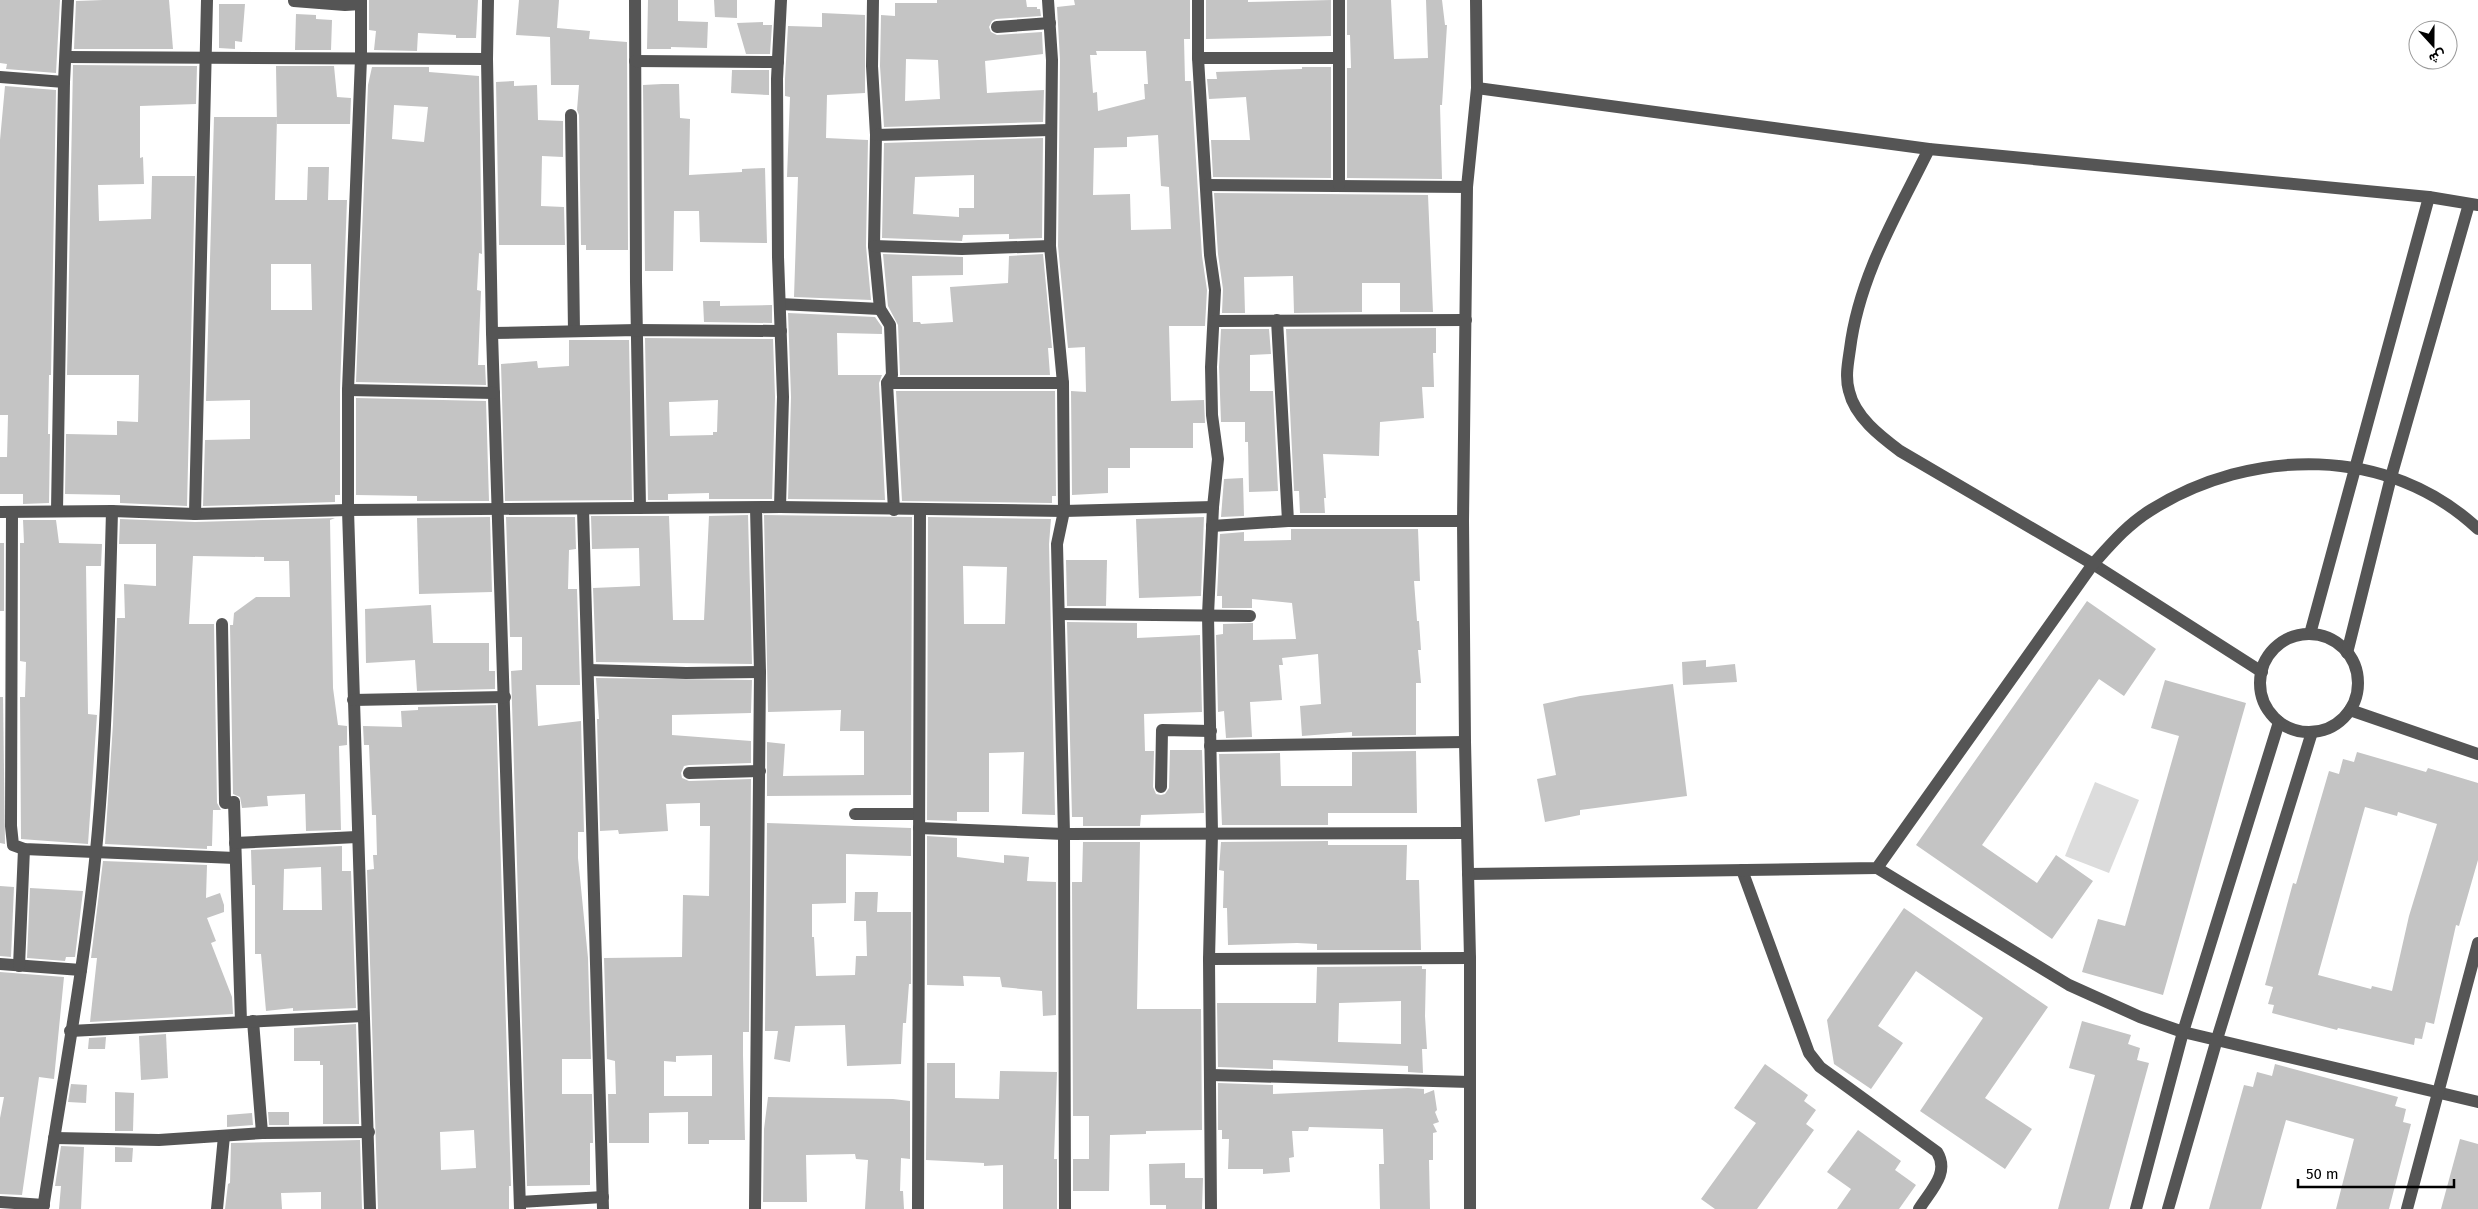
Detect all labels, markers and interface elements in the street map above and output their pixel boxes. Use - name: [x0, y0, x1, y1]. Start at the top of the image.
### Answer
- north arrow: [2408, 20, 2458, 70]
- text: ش: [2426, 46, 2448, 68]
- scale bar: [2298, 1156, 2454, 1188]
- text: 50 m: [2306, 1165, 2339, 1183]

